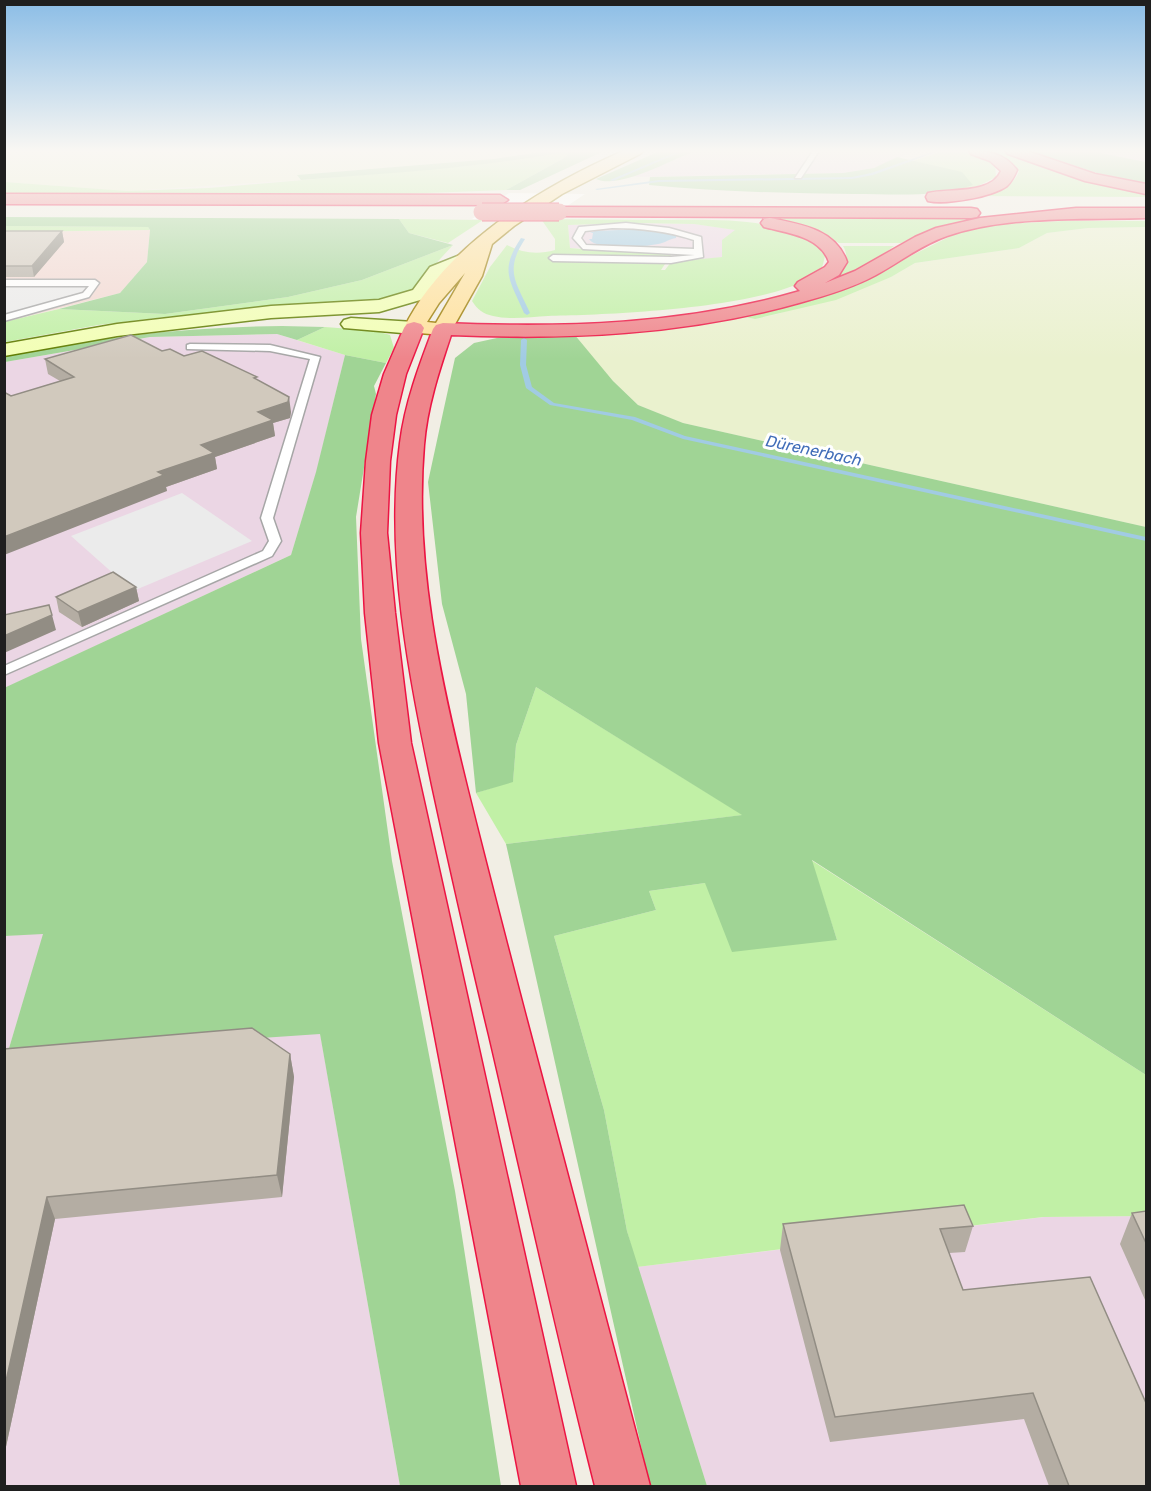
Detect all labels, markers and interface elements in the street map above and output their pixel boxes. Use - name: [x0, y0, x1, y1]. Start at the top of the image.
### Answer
- water label: Dürenerbach: [764, 431, 864, 470]

